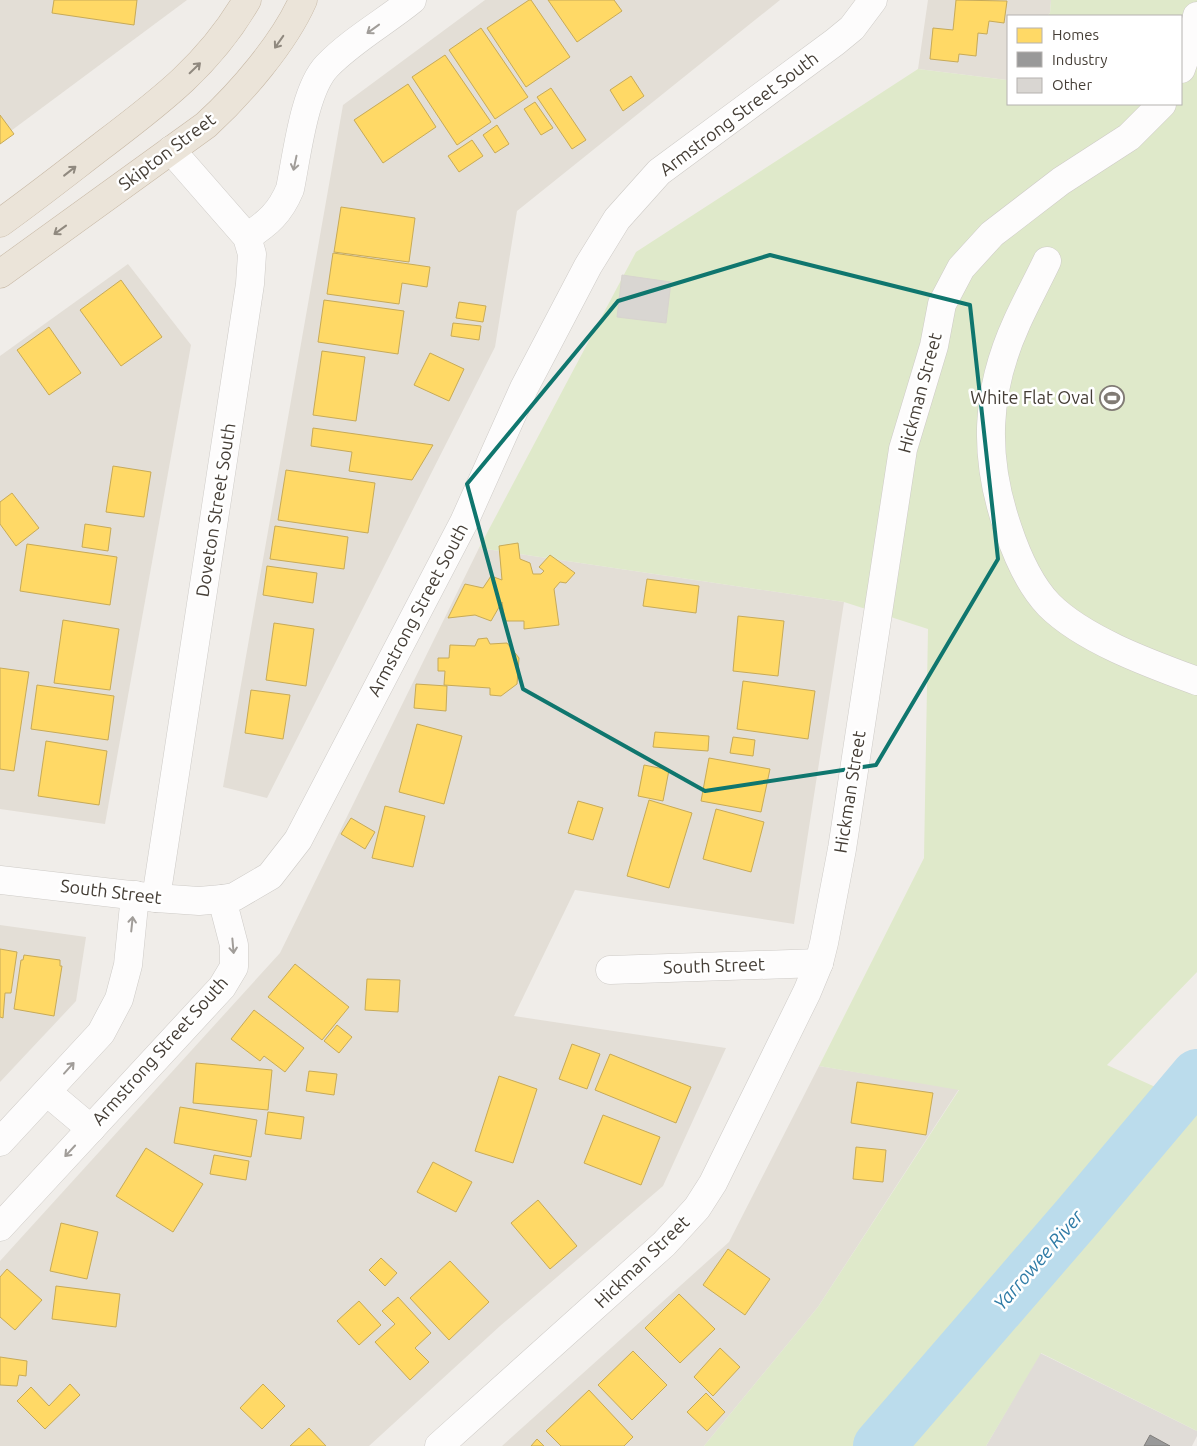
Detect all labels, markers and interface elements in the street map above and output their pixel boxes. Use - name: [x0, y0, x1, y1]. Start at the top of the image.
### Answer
- legend: [1007, 15, 1182, 105]
- one-way arrow: [366, 24, 380, 34]
- text: Homes: [1052, 26, 1099, 43]
- one-way arrow: [274, 35, 284, 49]
- street label: Armstrong Street South: [655, 47, 821, 179]
- text: Industry: [1052, 51, 1107, 68]
- one-way arrow: [189, 62, 202, 74]
- text: Other: [1052, 76, 1092, 93]
- street label: Skipton Street: [114, 108, 219, 194]
- one-way arrow: [290, 154, 300, 170]
- one-way arrow: [63, 165, 76, 176]
- one-way arrow: [54, 225, 67, 236]
- street label: Hickman Street: [893, 330, 945, 455]
- sports icon: White Flat Oval: [1099, 385, 1125, 411]
- place label: White Flat Oval: [970, 387, 1094, 407]
- street label: Doveton Street South: [191, 421, 239, 598]
- street label: Armstrong Street South: [363, 520, 471, 699]
- street label: Hickman Street: [829, 729, 869, 855]
- street label: South Street: [59, 875, 163, 907]
- one-way arrow: [127, 916, 137, 932]
- one-way arrow: [228, 938, 238, 954]
- street label: South Street: [663, 953, 765, 977]
- street label: Armstrong Street South: [87, 972, 231, 1129]
- one-way arrow: [63, 1062, 75, 1075]
- one-way arrow: [64, 1145, 76, 1158]
- water label: Yarrowee River: [989, 1205, 1088, 1314]
- street label: Hickman Street: [590, 1211, 693, 1311]

